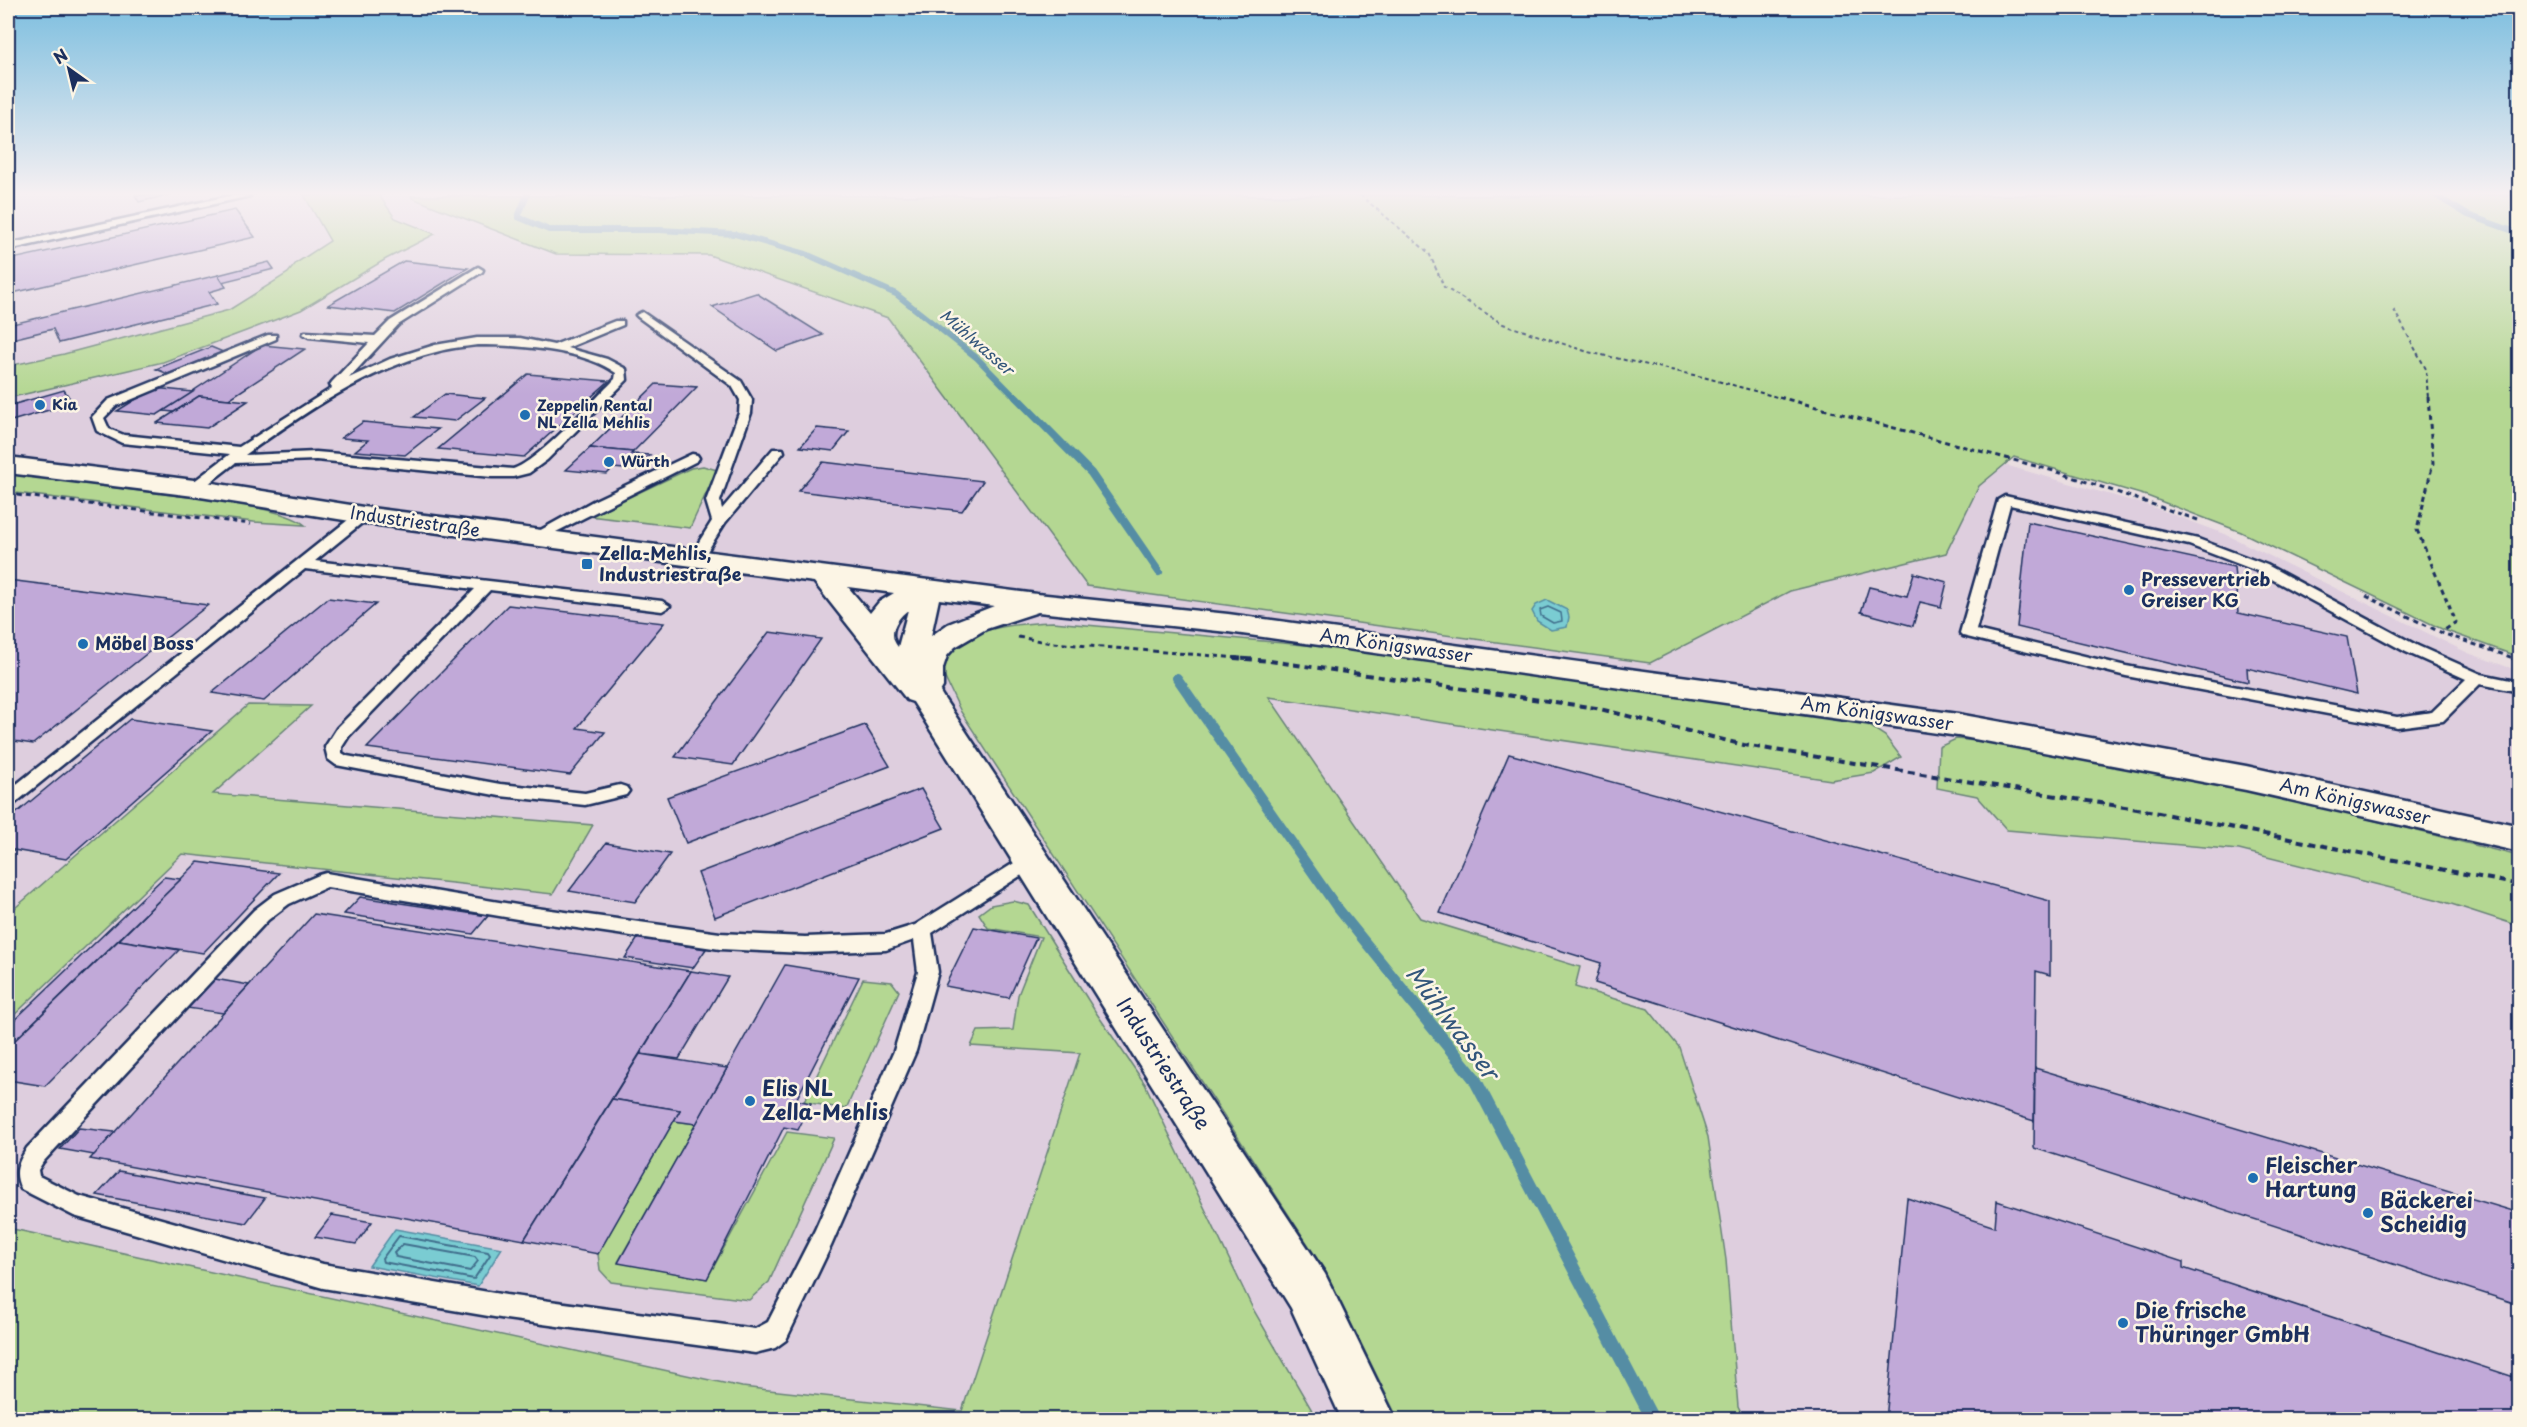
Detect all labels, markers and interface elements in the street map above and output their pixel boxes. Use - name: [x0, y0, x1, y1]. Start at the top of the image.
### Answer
- north arrow: [39, 39, 99, 99]
- text: N: [48, 42, 72, 69]
- water label: Mühlwasser: [936, 302, 1022, 382]
- place label: Kia: [52, 392, 79, 415]
- place label: Zeppelin Rental NL Zella Mehlis: [537, 393, 652, 433]
- marker: Kia: [33, 398, 47, 412]
- marker: Zeppelin Rental NL Zella Mehlis: [518, 408, 532, 422]
- place label: Würth: [621, 449, 670, 472]
- marker: Würth: [602, 455, 616, 469]
- street label: Industriestraße: [348, 498, 482, 543]
- place label: Zella-Mehlis, Industriestraße: [599, 539, 742, 587]
- marker: Zella-Mehlis, Industriestraße: [580, 557, 594, 571]
- place label: Pressevertrieb Greiser KG: [2141, 565, 2271, 613]
- marker: Pressevertrieb Greiser KG: [2122, 583, 2136, 597]
- street label: Am Königswasser: [1318, 620, 1475, 669]
- place label: Möbel Boss: [95, 629, 194, 656]
- marker: Möbel Boss: [76, 637, 90, 651]
- street label: Am Königswasser: [1799, 688, 1956, 737]
- street label: Am Königswasser: [2277, 770, 2434, 831]
- water label: Mühlwasser: [1398, 957, 1511, 1090]
- street label: Industriestraße: [1110, 990, 1220, 1136]
- place label: Elis NL Zella-Mehlis: [762, 1071, 888, 1127]
- marker: Elis NL Zella-Mehlis: [743, 1094, 757, 1108]
- place label: Fleischer Hartung: [2265, 1148, 2357, 1204]
- marker: Fleischer Hartung: [2246, 1171, 2260, 1185]
- place label: Bäckerei Scheidig: [2380, 1183, 2473, 1239]
- marker: Bäckerei Scheidig: [2361, 1206, 2375, 1220]
- place label: Die frische Thüringer GmbH: [2135, 1293, 2310, 1349]
- marker: Die frische Thüringer GmbH: [2116, 1316, 2130, 1330]

